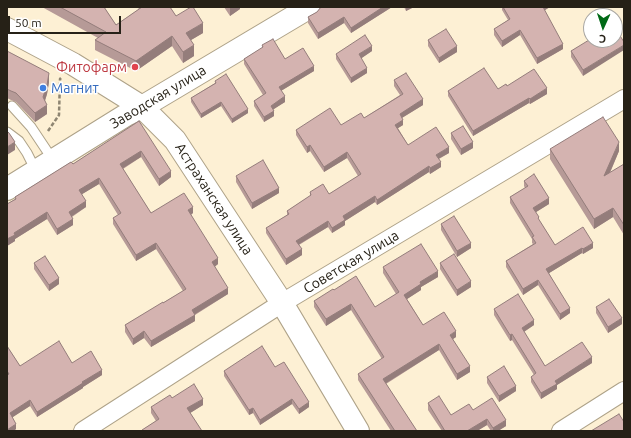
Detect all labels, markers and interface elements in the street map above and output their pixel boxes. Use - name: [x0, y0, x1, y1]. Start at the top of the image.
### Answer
- scale bar: [10, 8, 123, 34]
- north arrow: [583, 8, 623, 48]
- text: 50 m: [15, 16, 42, 29]
- text: С: [599, 33, 606, 45]
- place label: Фитофарм: [56, 59, 127, 75]
- street label: Заводская улица: [107, 62, 209, 132]
- marker: Фитофарм: [130, 62, 140, 72]
- place label: Магнит: [51, 80, 99, 96]
- marker: Магнит: [38, 83, 48, 93]
- street label: Астраханская улица: [172, 140, 256, 258]
- street label: Советская улица: [300, 227, 402, 297]

